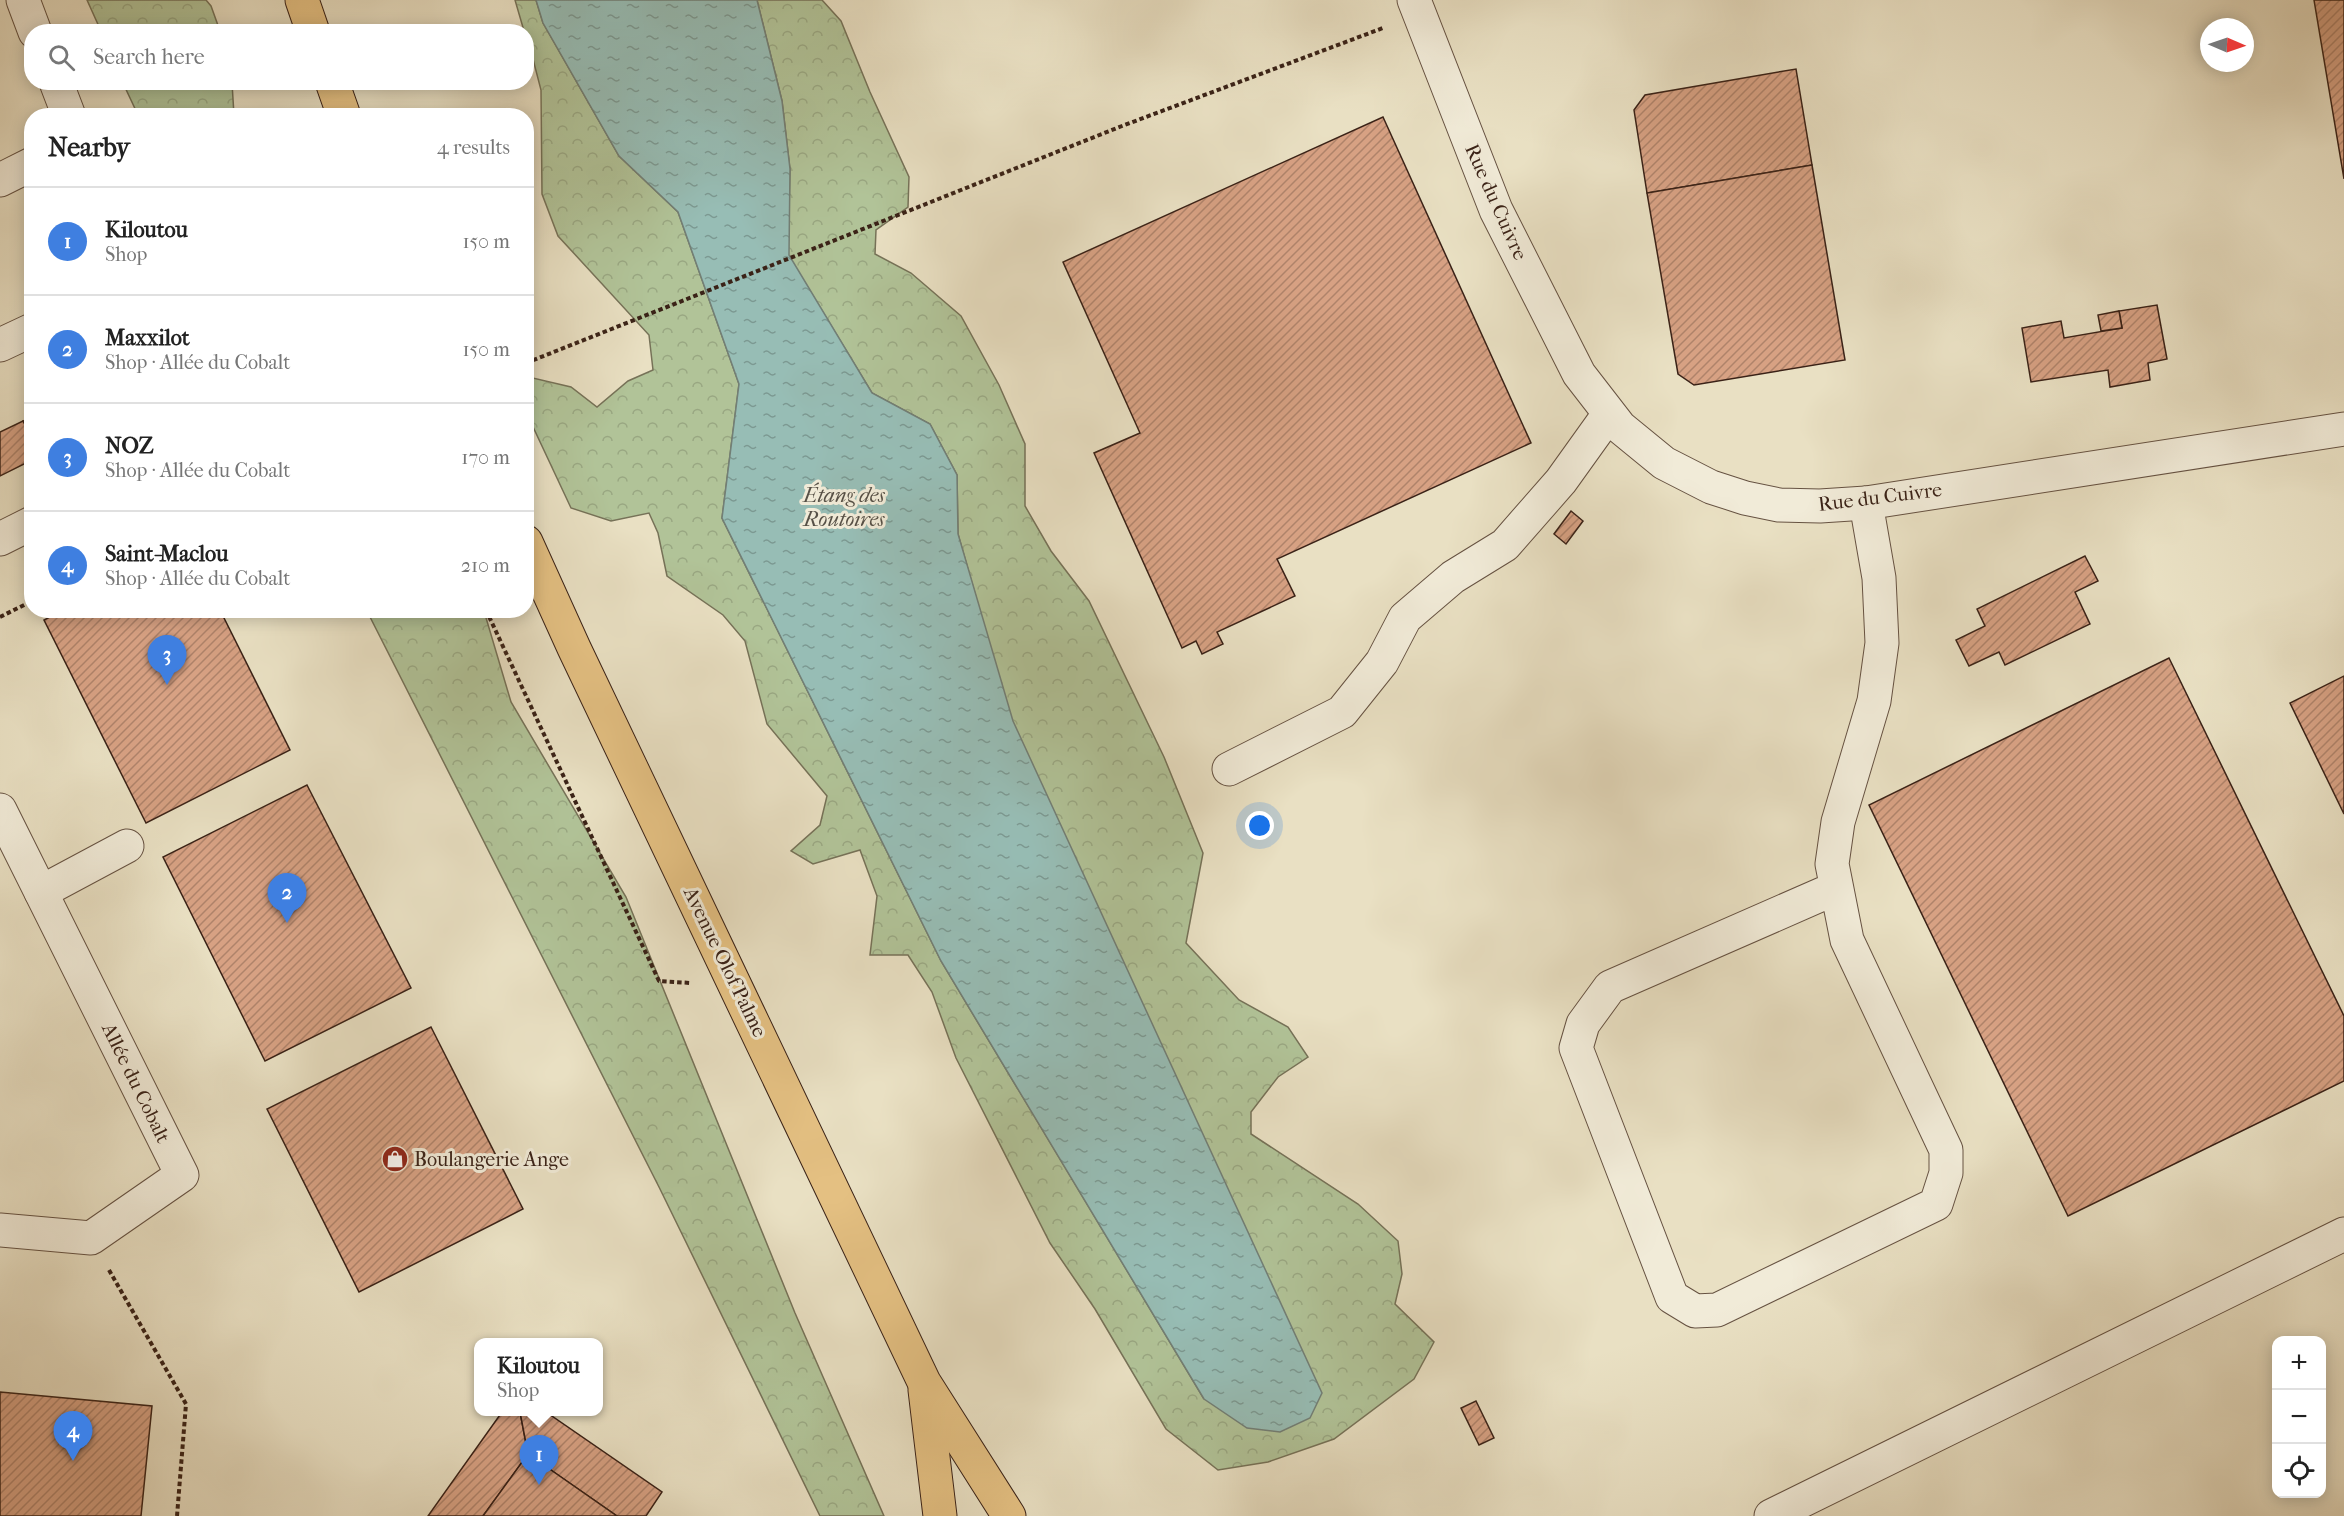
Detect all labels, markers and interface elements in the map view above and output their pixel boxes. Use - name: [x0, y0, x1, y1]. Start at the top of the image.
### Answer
- north arrow: [2200, 18, 2254, 72]
- search box: [24, 24, 534, 90]
- icon: search: [45, 41, 78, 74]
- text: Search here: [93, 44, 205, 70]
- text: Nearby: [48, 132, 130, 163]
- text: 4 results: [437, 136, 510, 159]
- street label: Rue du Cuivre: [1460, 140, 1532, 264]
- text: Kiloutou: [105, 217, 188, 243]
- text: 1: [64, 230, 71, 253]
- text: 150 m: [462, 230, 510, 253]
- text: Shop: [105, 243, 147, 266]
- text: Maxxilot: [105, 325, 190, 351]
- text: 2: [62, 338, 73, 361]
- text: 150 m: [462, 338, 510, 361]
- text: Shop · Allée du Cobalt: [105, 351, 290, 374]
- text: NOZ: [105, 433, 154, 459]
- text: 3: [63, 446, 72, 469]
- text: 170 m: [461, 446, 510, 469]
- text: Shop · Allée du Cobalt: [105, 459, 290, 482]
- street label: Rue du Cuivre: [1817, 478, 1943, 516]
- water label: Étang des Routoires: [801, 482, 885, 531]
- text: Saint-Maclou: [105, 541, 228, 567]
- text: 4: [62, 554, 73, 577]
- text: 210 m: [461, 554, 510, 577]
- text: Shop · Allée du Cobalt: [105, 567, 290, 590]
- pin: 3: [148, 636, 186, 685]
- your location: [1245, 811, 1274, 840]
- pin: 2: [268, 874, 306, 923]
- street label: Avenue Olof Palme: [678, 882, 771, 1041]
- street label: Allée du Cobalt: [97, 1019, 175, 1147]
- shop icon: Boulangerie Ange: [380, 1144, 410, 1174]
- place label: Boulangerie Ange: [414, 1148, 569, 1171]
- map controls: [2272, 1336, 2326, 1498]
- button: +: [2272, 1336, 2326, 1390]
- popup: [474, 1338, 603, 1416]
- text: Kiloutou: [497, 1353, 580, 1379]
- text: Shop: [497, 1379, 539, 1402]
- button: −: [2272, 1390, 2326, 1444]
- pin: 4: [54, 1412, 92, 1461]
- pin: 1: [520, 1436, 558, 1485]
- button: locate: [2272, 1444, 2326, 1498]

